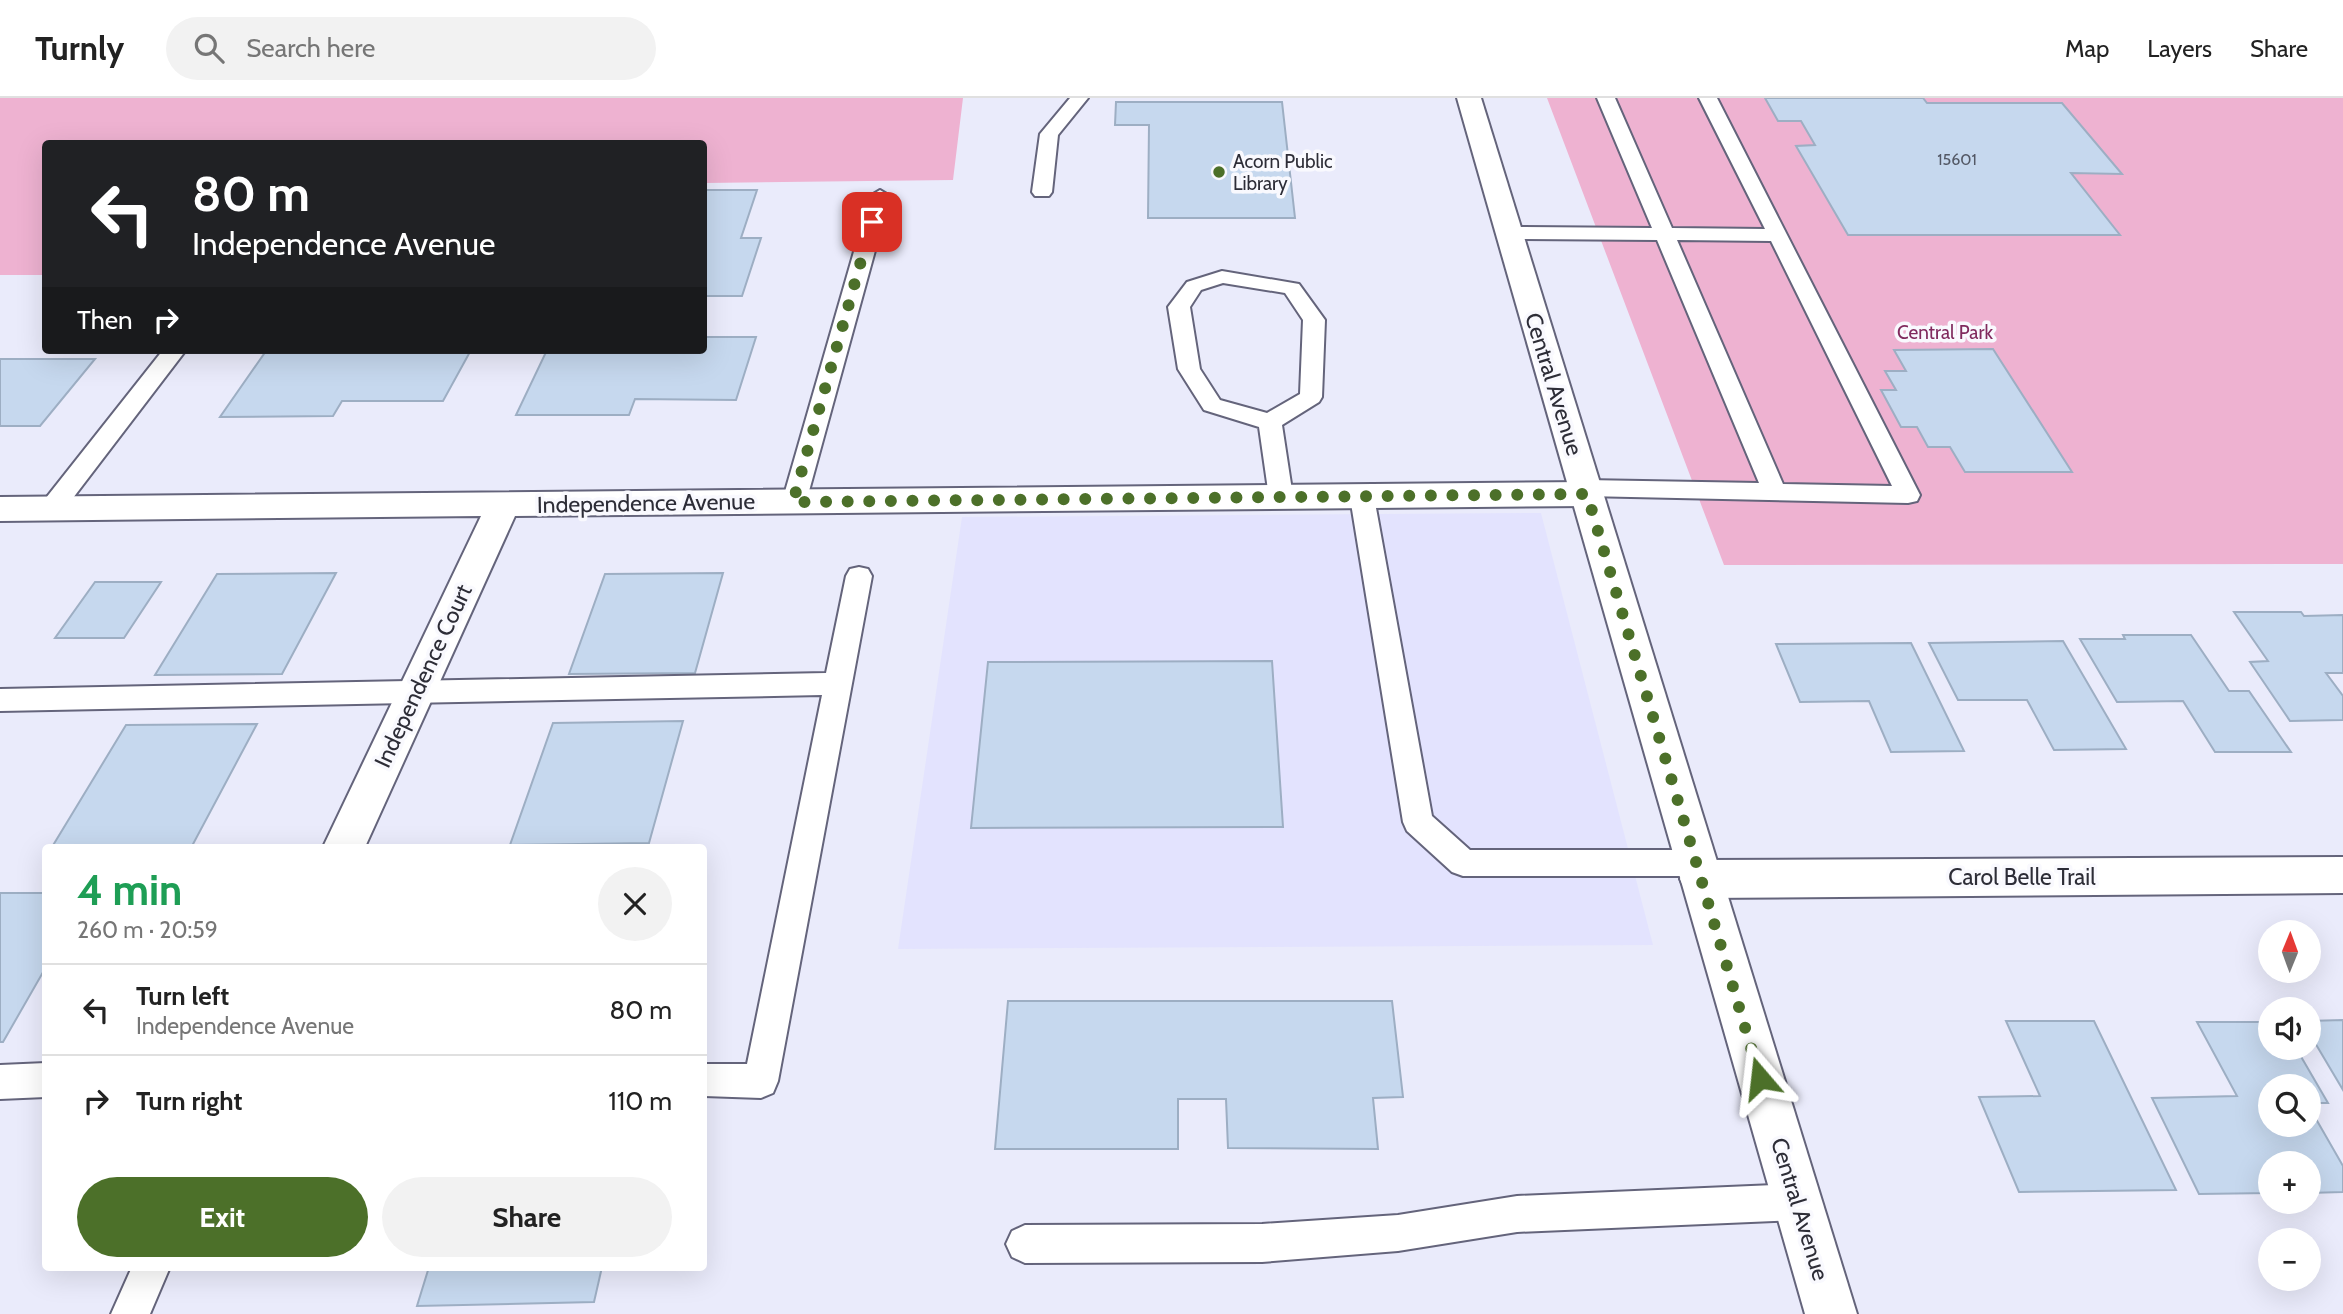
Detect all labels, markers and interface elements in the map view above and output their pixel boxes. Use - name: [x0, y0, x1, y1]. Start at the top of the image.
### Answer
- search box: [166, 17, 656, 80]
- text: Turnly: [35, 28, 124, 68]
- icon: search: [190, 29, 228, 67]
- text: Search here: [246, 32, 375, 64]
- text: Map: [2065, 34, 2109, 63]
- text: Layers: [2147, 34, 2212, 63]
- text: Share: [2250, 34, 2308, 63]
- place label: Acorn Public Library: [1233, 150, 1333, 195]
- house number: 15601: [1937, 150, 1977, 169]
- text: 80 m: [192, 164, 310, 223]
- marker: Acorn Public Library: [1211, 164, 1227, 180]
- icon: left: [77, 168, 168, 259]
- pin: [842, 192, 902, 252]
- icon: arrive: [853, 203, 891, 241]
- text: Independence Avenue: [192, 224, 495, 263]
- icon: right: [147, 301, 185, 339]
- text: Then: [77, 304, 133, 336]
- street label: Central Avenue: [1519, 309, 1589, 459]
- park label: Central Park: [1897, 321, 1993, 344]
- street label: Independence Avenue: [537, 487, 755, 519]
- street label: Independence Court: [368, 580, 478, 772]
- street label: Carol Belle Trail: [1948, 863, 2096, 891]
- text: 4 min: [77, 864, 182, 916]
- button: close: [598, 867, 672, 941]
- text: 260 m · 20:59: [77, 916, 218, 944]
- north arrow: [2258, 920, 2320, 984]
- map controls: [2258, 920, 2321, 1291]
- text: Turn left: [136, 980, 229, 1012]
- icon: left: [77, 991, 115, 1029]
- text: 80 m: [609, 994, 672, 1026]
- button: sound: [2258, 997, 2321, 1060]
- text: Independence Avenue: [136, 1012, 354, 1040]
- position arrow: [1723, 1041, 1797, 1115]
- button: search: [2258, 1074, 2321, 1137]
- icon: right: [77, 1082, 115, 1120]
- text: Turn right: [136, 1085, 242, 1117]
- text: 110 m: [608, 1085, 672, 1117]
- street label: Central Avenue: [1765, 1134, 1835, 1284]
- button: +: [2258, 1151, 2321, 1214]
- button: Exit: [77, 1177, 368, 1257]
- button: Share: [382, 1177, 672, 1257]
- button: −: [2258, 1228, 2321, 1291]

